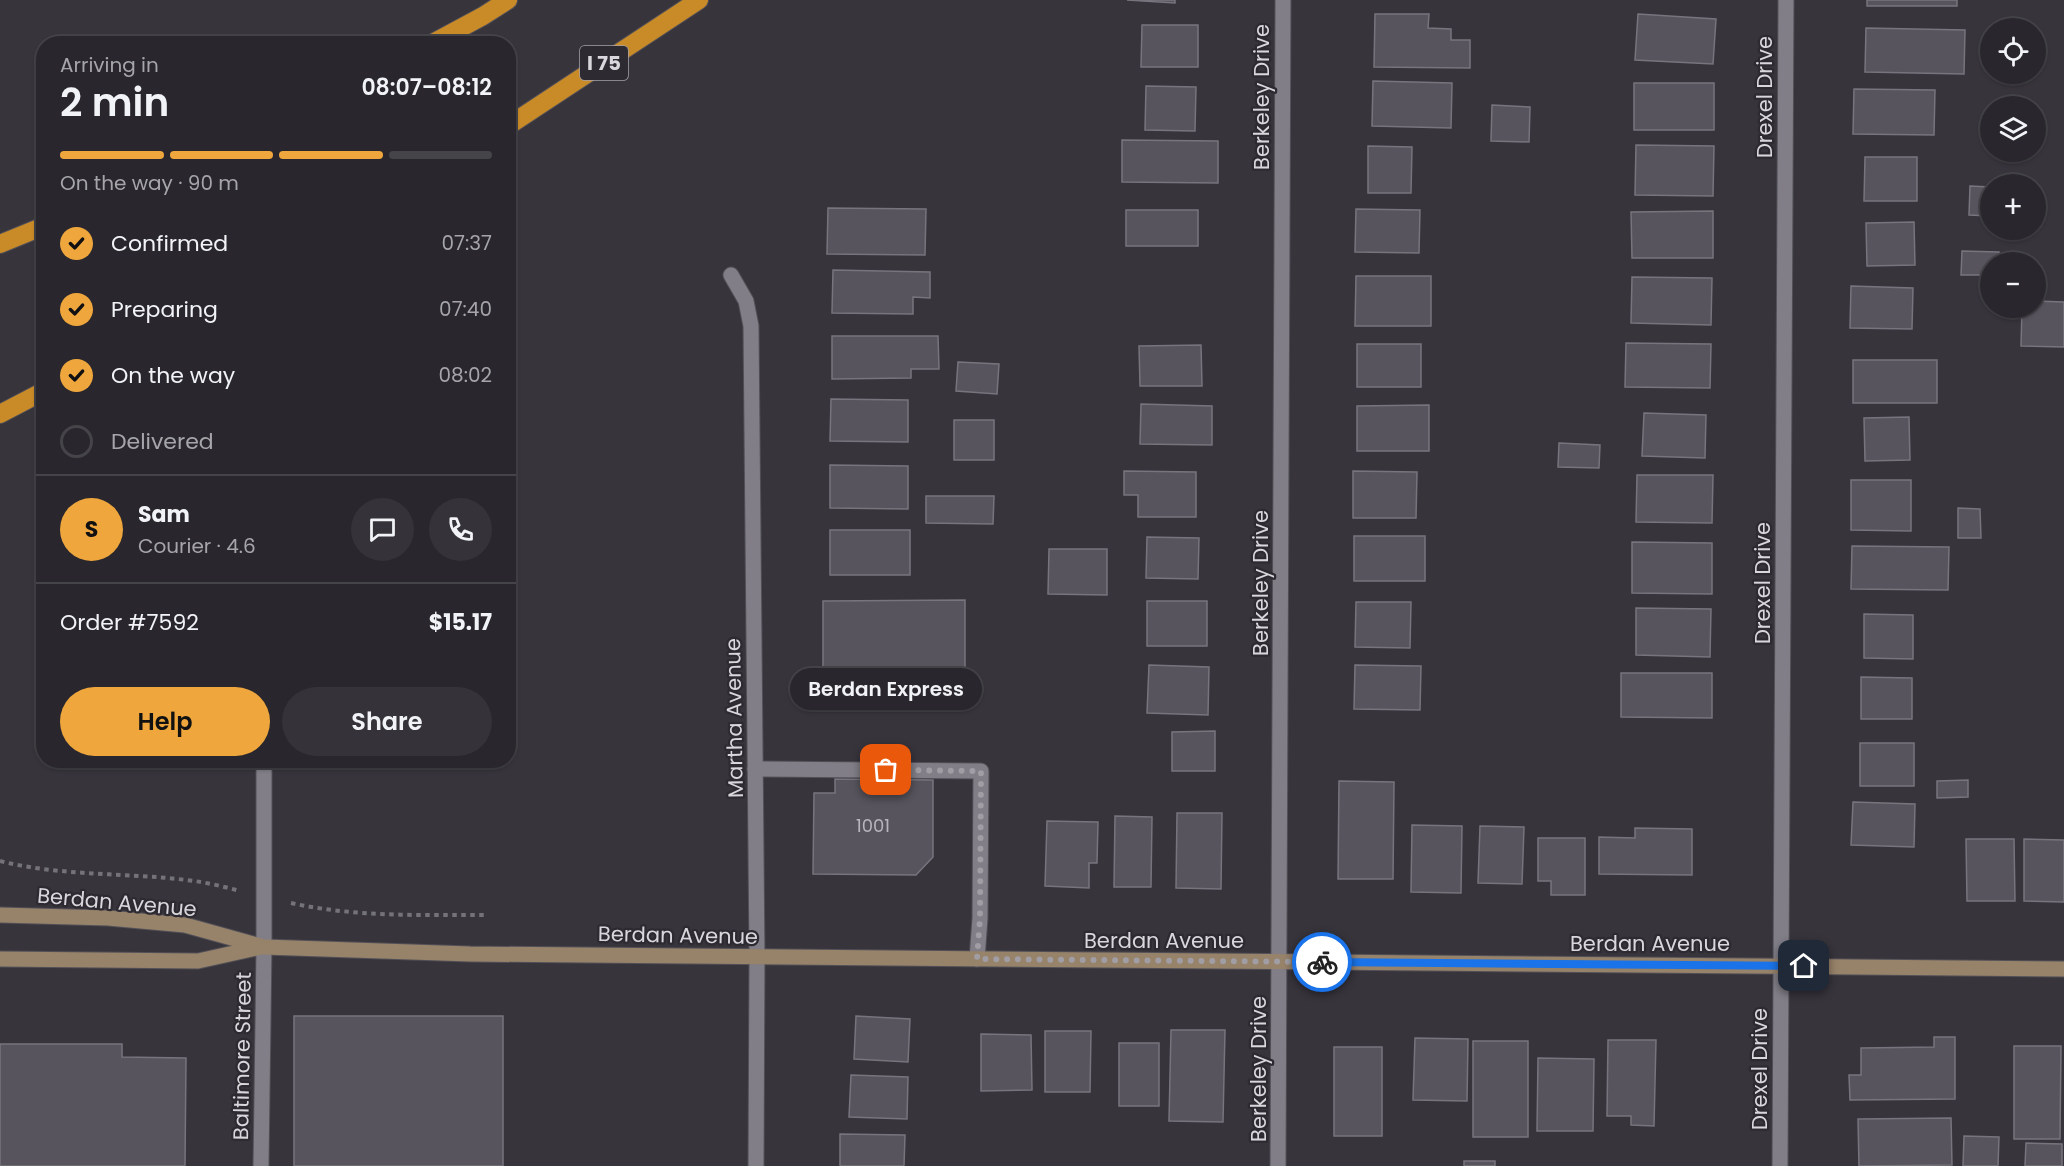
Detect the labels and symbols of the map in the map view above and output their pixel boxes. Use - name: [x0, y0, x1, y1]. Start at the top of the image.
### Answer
- street label: Berkeley Drive: [1247, 24, 1276, 170]
- street label: Drexel Drive: [1750, 36, 1779, 158]
- road number: I 75: [580, 46, 628, 80]
- street label: Berkeley Drive: [1246, 510, 1275, 656]
- street label: Drexel Drive: [1748, 522, 1777, 644]
- street label: Martha Avenue: [718, 638, 750, 798]
- callout: Berdan Express: [790, 668, 982, 710]
- pin: [860, 744, 911, 795]
- house number: 1001: [856, 813, 890, 838]
- street label: Berdan Avenue: [36, 881, 198, 923]
- street label: Berdan Avenue: [598, 919, 758, 951]
- street label: Berdan Avenue: [1084, 926, 1244, 955]
- street label: Berdan Avenue: [1570, 929, 1730, 958]
- courier: [1292, 932, 1352, 992]
- pin: [1778, 940, 1829, 991]
- street label: Baltimore Street: [226, 972, 258, 1140]
- street label: Berkeley Drive: [1244, 996, 1273, 1142]
- street label: Drexel Drive: [1745, 1008, 1774, 1130]

